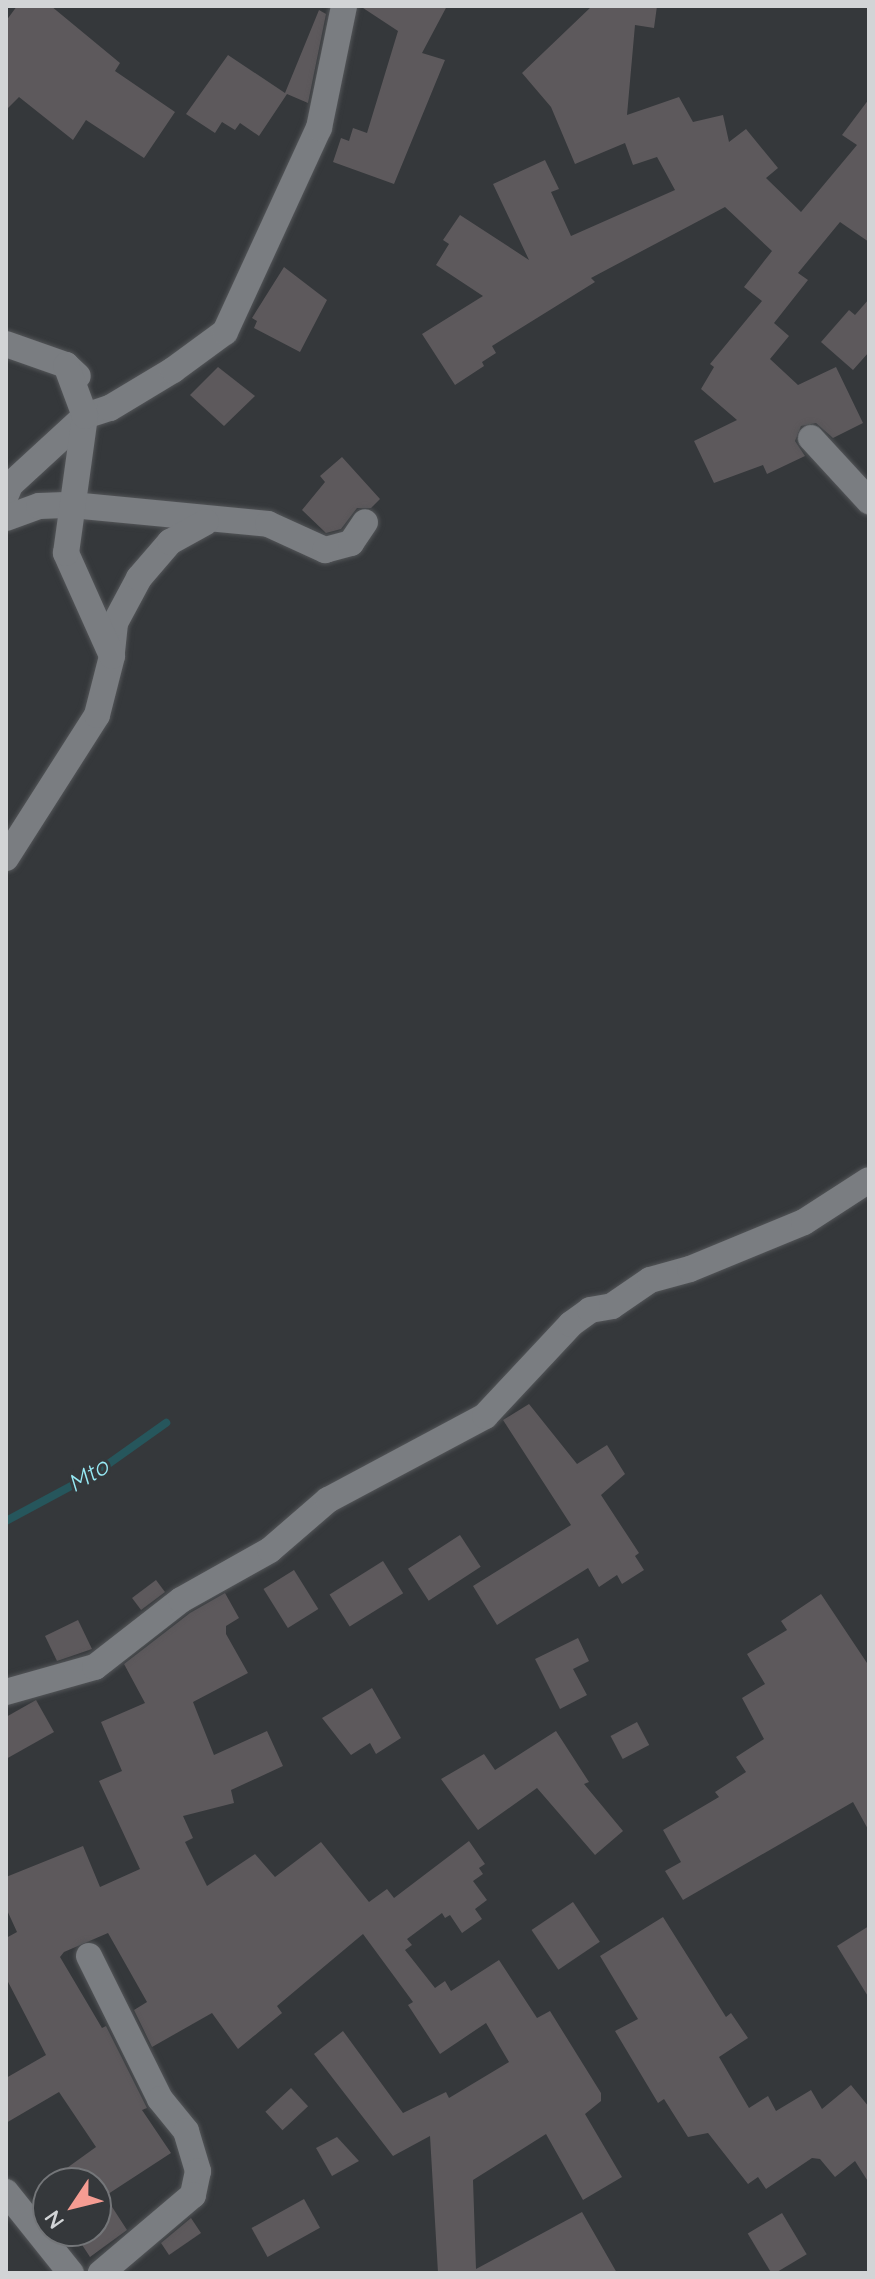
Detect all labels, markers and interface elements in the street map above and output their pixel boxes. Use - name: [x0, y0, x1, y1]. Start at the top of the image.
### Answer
- water label: Mto: [62, 1452, 114, 1498]
- north arrow: [32, 2167, 112, 2247]
- text: N: [38, 2205, 70, 2234]

